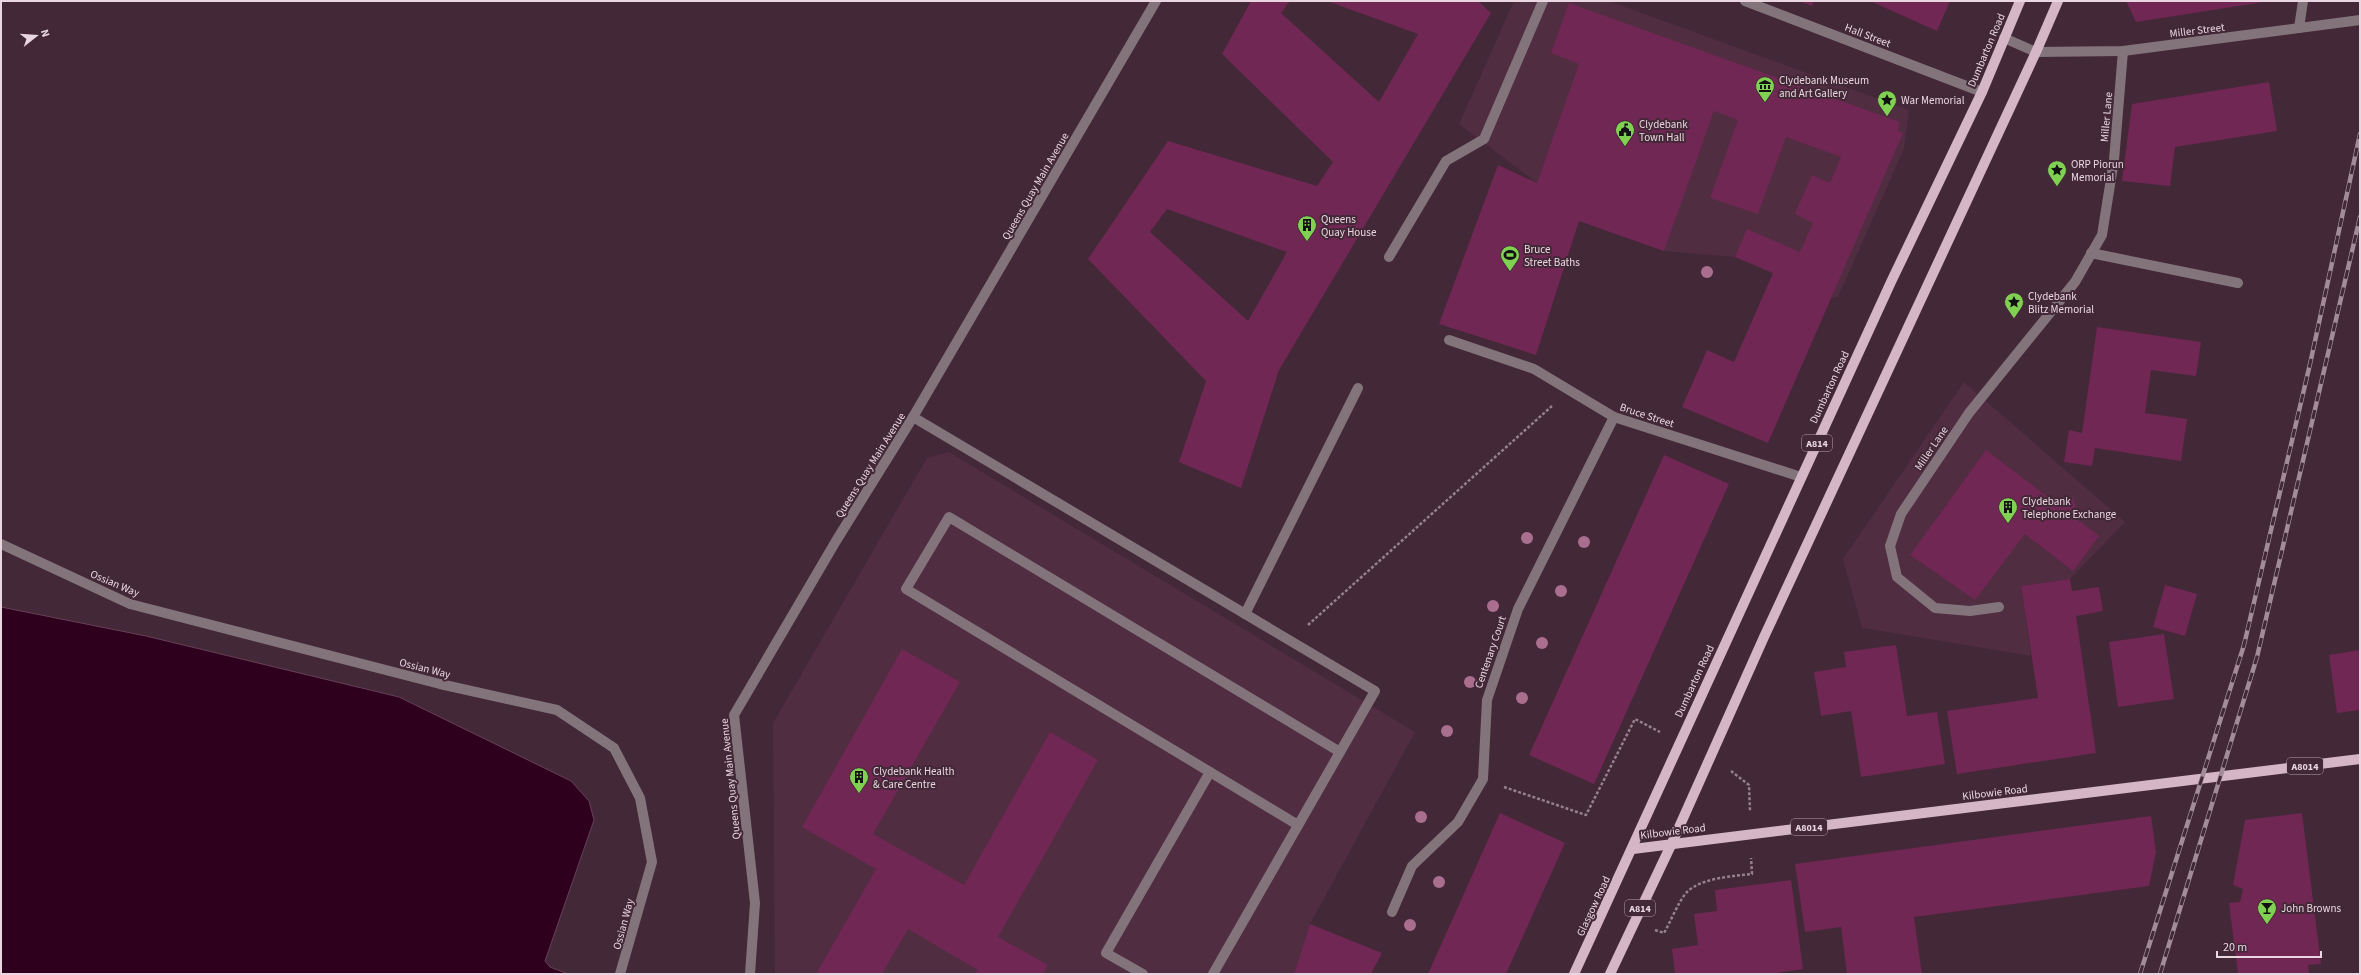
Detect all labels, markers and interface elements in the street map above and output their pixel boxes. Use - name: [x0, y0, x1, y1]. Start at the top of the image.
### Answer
- street label: Dumbarton Road: [1964, 11, 2009, 89]
- north arrow: [16, 16, 56, 56]
- street label: Hall Street: [1843, 20, 1893, 51]
- street label: Miller Street: [2169, 20, 2226, 41]
- text: N: [37, 28, 53, 39]
- place label: Clydebank Museum and Art Gallery: [1779, 73, 1869, 101]
- museum icon: Clydebank Museum and Art Gallery: [1754, 75, 1776, 103]
- place icon: War Memorial: [1876, 89, 1898, 117]
- street label: Miller Lane: [2097, 91, 2116, 143]
- place label: War Memorial: [1901, 93, 1965, 108]
- place label: Clydebank Town Hall: [1639, 117, 1688, 145]
- public building icon: Clydebank Town Hall: [1614, 119, 1636, 147]
- street label: Queens Quay Main Avenue: [999, 129, 1073, 243]
- place label: ORP Piorun Memorial: [2071, 157, 2124, 185]
- place icon: ORP Piorun Memorial: [2046, 159, 2068, 187]
- place label: Queens Quay House: [1321, 212, 1377, 240]
- building icon: Queens Quay House: [1296, 214, 1318, 242]
- place label: Bruce Street Baths: [1524, 242, 1580, 270]
- sports icon: Bruce Street Baths: [1499, 244, 1521, 272]
- place label: Clydebank Blitz Memorial: [2028, 289, 2094, 317]
- place icon: Clydebank Blitz Memorial: [2003, 291, 2025, 319]
- street label: Dumbarton Road: [1806, 348, 1853, 426]
- street label: Bruce Street: [1618, 400, 1676, 431]
- street label: Queens Quay Main Avenue: [832, 409, 909, 521]
- street label: Miller Lane: [1911, 423, 1952, 473]
- road number: A814: [1802, 435, 1832, 451]
- place label: Clydebank Telephone Exchange: [2022, 494, 2117, 522]
- building icon: Clydebank Telephone Exchange: [1997, 496, 2019, 524]
- street label: Ossian Way: [88, 566, 142, 601]
- street label: Centenary Court: [1471, 614, 1510, 690]
- street label: Dumbarton Road: [1671, 642, 1718, 720]
- street label: Ossian Way: [398, 655, 452, 682]
- street label: Queens Quay Main Avenue: [717, 717, 744, 840]
- road number: A8014: [2287, 758, 2323, 774]
- place label: Clydebank Health & Care Centre: [873, 764, 954, 792]
- building icon: Clydebank Health & Care Centre: [848, 766, 870, 794]
- street label: Kilbowie Road: [1962, 781, 2029, 804]
- road number: A8014: [1791, 819, 1827, 835]
- street label: Kilbowie Road: [1640, 820, 1707, 843]
- street label: Glasgow Road: [1573, 874, 1614, 939]
- street label: Ossian Way: [609, 897, 637, 951]
- bar icon: John Browns: [2256, 897, 2278, 925]
- road number: A814: [1625, 900, 1655, 916]
- place label: John Browns: [2281, 901, 2341, 916]
- scale bar: [2217, 933, 2321, 959]
- text: 20 m: [2223, 939, 2247, 956]

